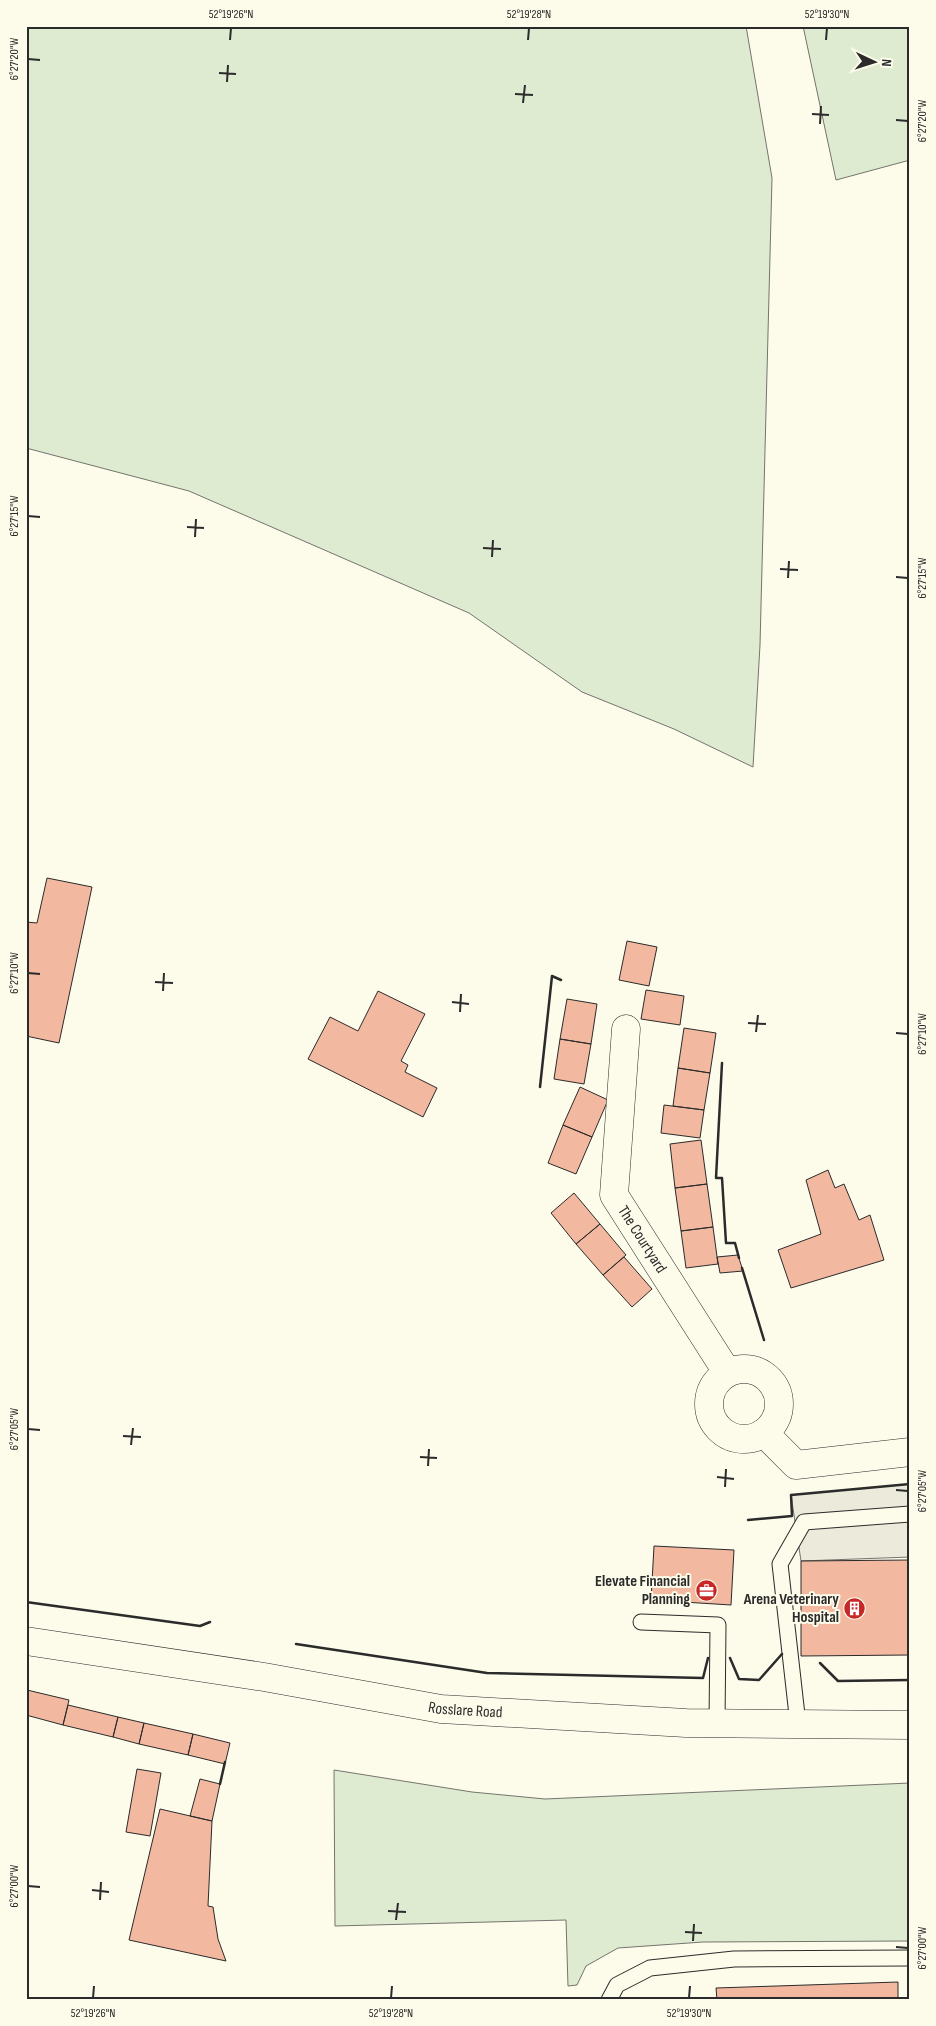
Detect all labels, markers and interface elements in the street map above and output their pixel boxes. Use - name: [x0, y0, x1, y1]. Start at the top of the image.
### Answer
- text: 52°19'26"N: [209, 7, 253, 22]
- text: 52°19'28"N: [507, 7, 551, 22]
- text: 52°19'30"N: [805, 7, 849, 22]
- text: 6°27'20"W: [7, 38, 22, 80]
- north arrow: [848, 38, 898, 88]
- text: N: [878, 59, 895, 67]
- text: 6°27'20"W: [915, 100, 930, 142]
- text: 6°27'15"W: [7, 495, 22, 537]
- text: 6°27'15"W: [915, 557, 930, 599]
- text: 6°27'10"W: [7, 952, 22, 994]
- text: 6°27'10"W: [915, 1013, 930, 1055]
- street label: The Courtyard: [614, 1202, 671, 1276]
- text: 6°27'05"W: [7, 1408, 22, 1450]
- text: 6°27'05"W: [915, 1470, 930, 1512]
- place label: Elevate Financial Planning: [595, 1572, 690, 1609]
- office icon: Elevate Financial Planning: [694, 1578, 718, 1602]
- place label: Arena Veterinary Hospital: [743, 1590, 839, 1627]
- building icon: Arena Veterinary Hospital: [843, 1596, 867, 1620]
- street label: Rosslare Road: [427, 1697, 503, 1722]
- text: 6°27'00"W: [7, 1864, 22, 1907]
- text: 6°27'00"W: [915, 1926, 930, 1969]
- text: 52°19'26"N: [71, 2006, 115, 2021]
- text: 52°19'28"N: [369, 2006, 413, 2021]
- text: 52°19'30"N: [667, 2006, 711, 2021]

